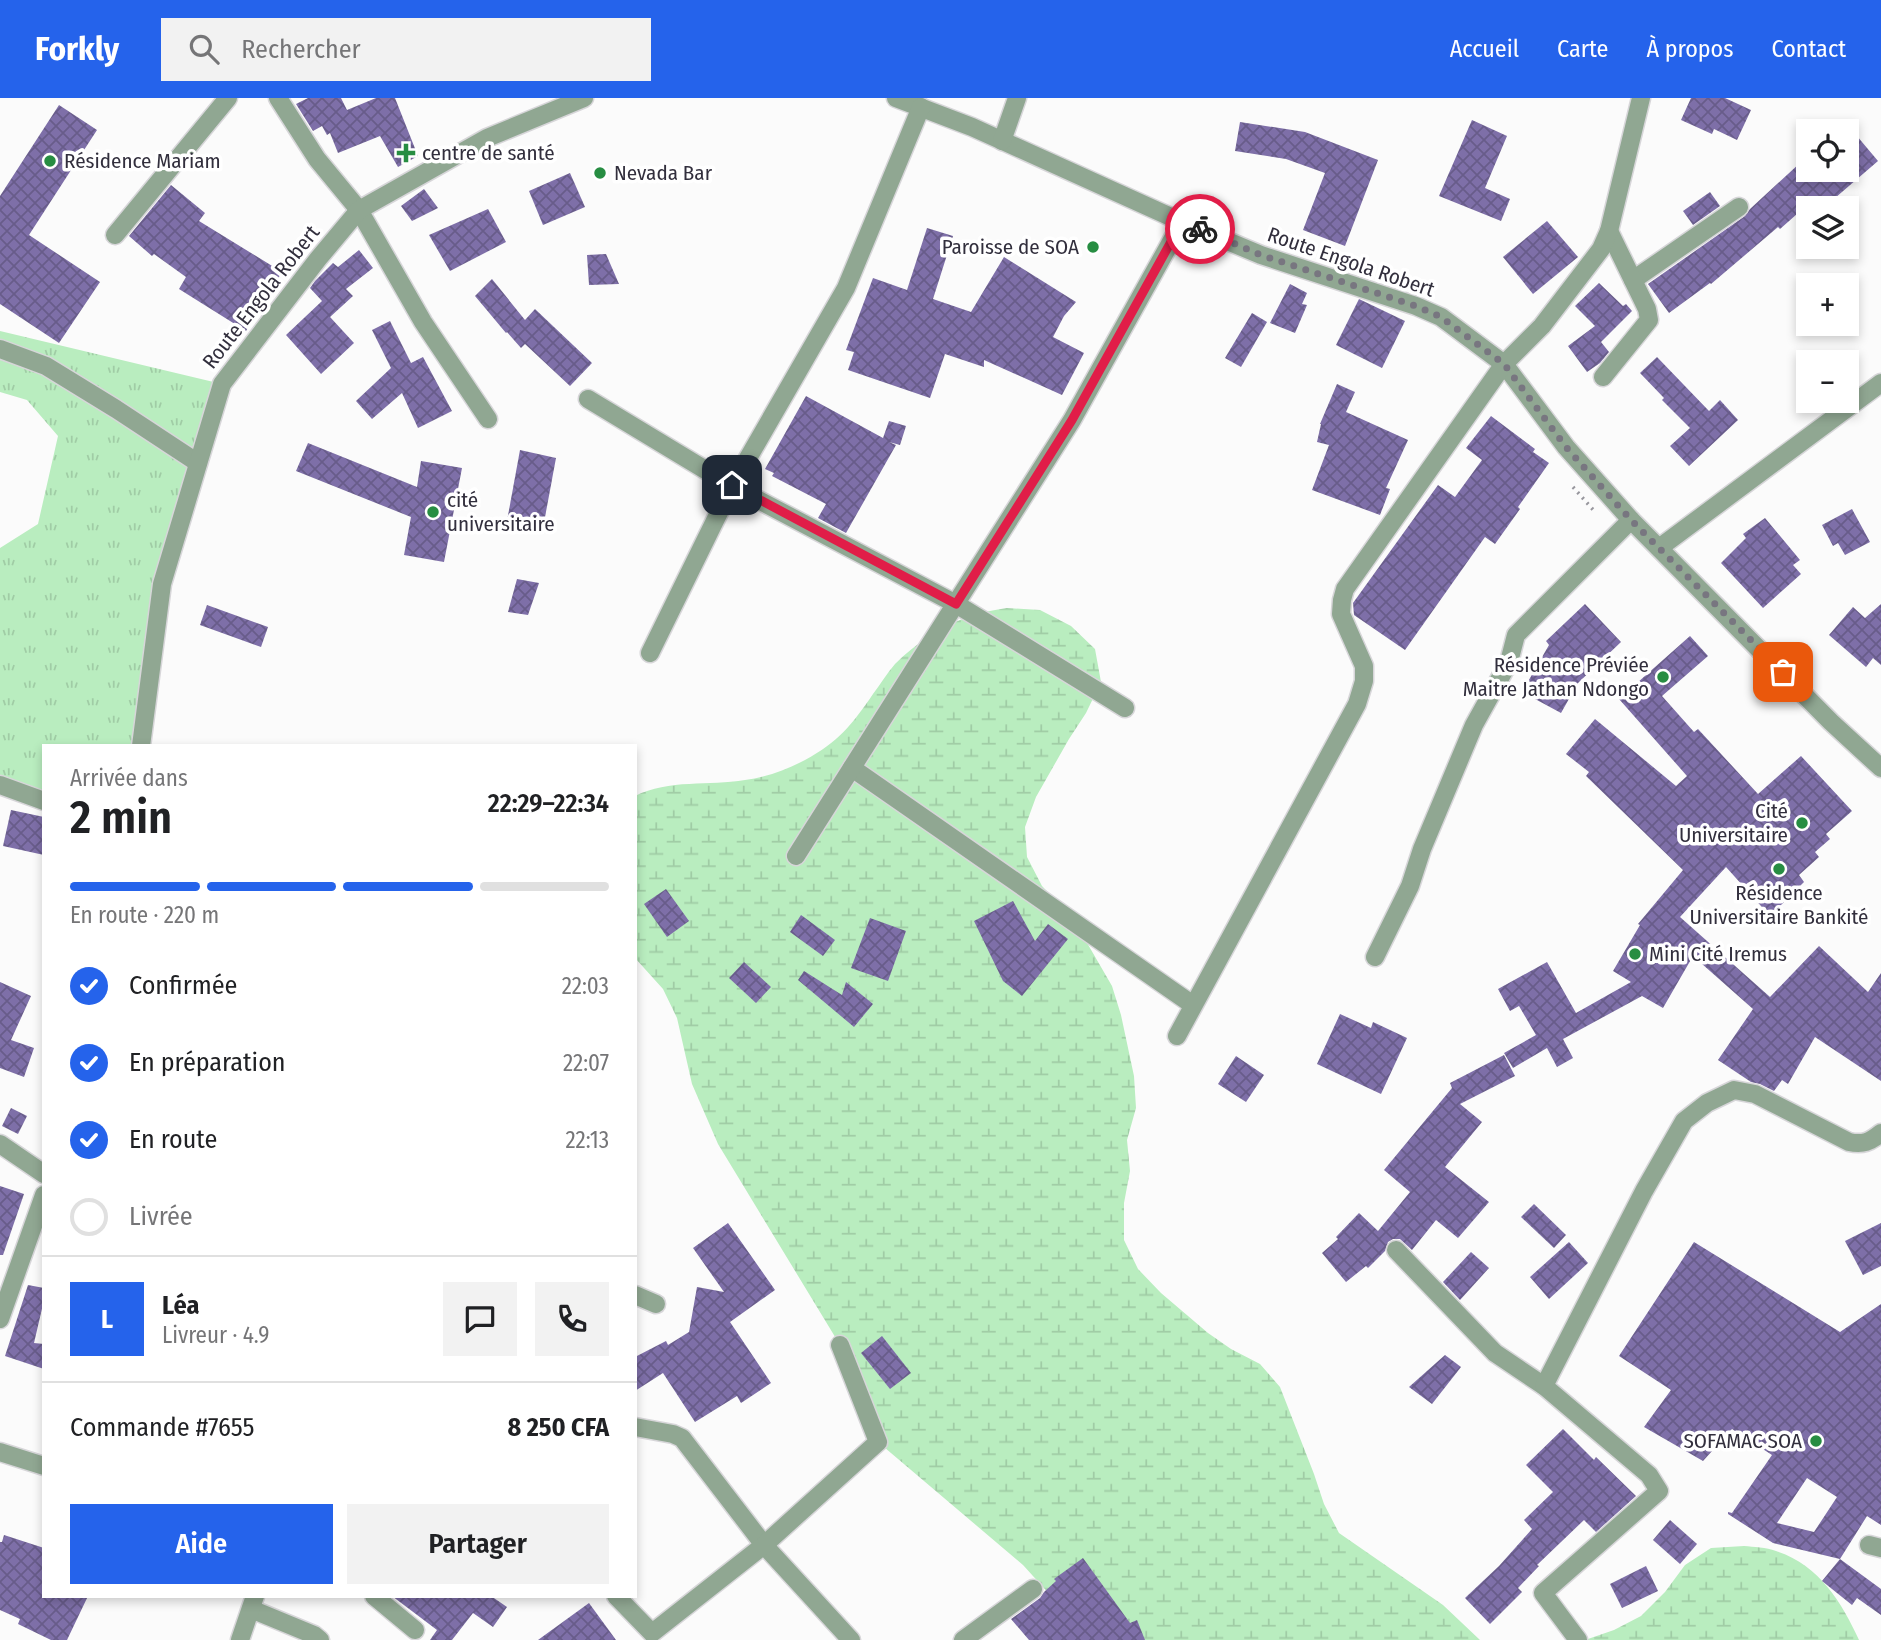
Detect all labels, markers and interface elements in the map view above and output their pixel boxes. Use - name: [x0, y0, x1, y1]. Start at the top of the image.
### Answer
- search box: [161, 18, 651, 81]
- text: Forkly: [35, 29, 119, 69]
- icon: search: [185, 30, 223, 68]
- text: Rechercher: [241, 34, 361, 65]
- text: Accueil: [1450, 35, 1519, 63]
- text: Carte: [1557, 35, 1608, 63]
- text: À propos: [1646, 35, 1733, 63]
- text: Contact: [1771, 35, 1846, 63]
- map controls: [1796, 119, 1859, 413]
- button: locate: [1796, 119, 1859, 182]
- place label: centre de santé: [422, 140, 555, 166]
- marker: centre de santé: [396, 143, 416, 163]
- place label: Résidence Mariam: [64, 148, 221, 174]
- marker: Résidence Mariam: [42, 153, 58, 169]
- place label: Nevada Bar: [614, 160, 713, 186]
- marker: Nevada Bar: [592, 165, 608, 181]
- courier: [1165, 194, 1235, 264]
- button: layers: [1796, 196, 1859, 259]
- icon: bike: [1181, 210, 1219, 248]
- street label: Route Engola Robert: [197, 220, 325, 374]
- street label: Route Engola Robert: [1264, 221, 1438, 303]
- place label: Paroisse de SOA: [942, 234, 1079, 260]
- marker: Paroisse de SOA: [1085, 239, 1101, 255]
- button: +: [1796, 273, 1859, 336]
- button: −: [1796, 350, 1859, 413]
- pin: [702, 455, 762, 515]
- icon: home: [713, 466, 751, 504]
- place label: cité universitaire: [447, 487, 555, 537]
- marker: cité universitaire: [425, 504, 441, 520]
- pin: [1753, 642, 1813, 702]
- place label: Résidence Préviée Maitre Jathan Ndongo: [1463, 652, 1649, 702]
- icon: bag: [1764, 653, 1802, 691]
- marker: Résidence Préviée Maitre Jathan Ndongo: [1655, 669, 1671, 685]
- text: Arrivée dans: [70, 764, 188, 792]
- text: 22:29–22:34: [488, 788, 609, 819]
- text: 2 min: [70, 790, 172, 845]
- place label: Cité Universitaire: [1679, 798, 1788, 848]
- marker: Cité Universitaire: [1794, 815, 1810, 831]
- marker: Résidence Universitaire Bankité: [1771, 861, 1787, 877]
- place label: Résidence Universitaire Bankité: [1690, 880, 1868, 930]
- text: En route · 220 m: [70, 901, 219, 929]
- place label: Mini Cité Iremus: [1649, 941, 1787, 967]
- marker: Mini Cité Iremus: [1627, 946, 1643, 962]
- icon: check: [70, 967, 108, 1005]
- text: Confirmée: [129, 970, 237, 1001]
- text: 22:03: [562, 972, 609, 1000]
- icon: check: [70, 1044, 108, 1082]
- text: En préparation: [129, 1047, 286, 1078]
- text: 22:07: [563, 1049, 609, 1077]
- icon: check: [70, 1121, 108, 1159]
- text: En route: [129, 1124, 217, 1155]
- text: 22:13: [565, 1126, 609, 1154]
- text: Livrée: [129, 1201, 193, 1232]
- button: chat: [443, 1282, 517, 1356]
- button: phone: [535, 1282, 609, 1356]
- text: Léa: [162, 1290, 199, 1321]
- text: L: [101, 1304, 113, 1335]
- text: Livreur · 4.9: [162, 1321, 269, 1349]
- text: Commande #7655: [70, 1412, 255, 1443]
- text: 8 250 CFA: [508, 1412, 609, 1443]
- place label: SOFAMAC SOA: [1683, 1428, 1802, 1454]
- marker: SOFAMAC SOA: [1808, 1433, 1824, 1449]
- button: Aide: [70, 1504, 333, 1584]
- button: Partager: [347, 1504, 609, 1584]

